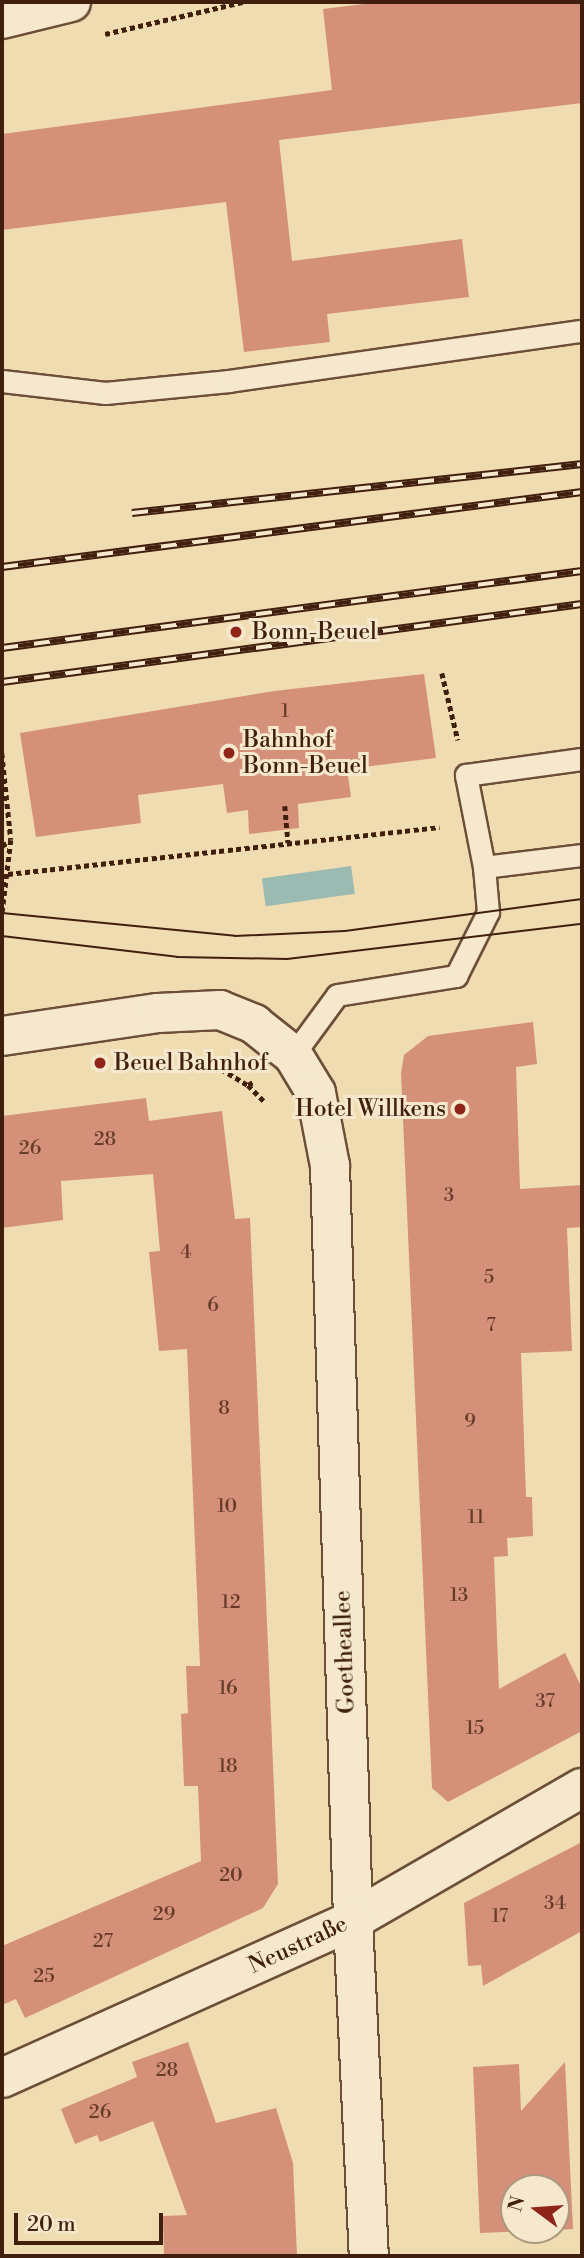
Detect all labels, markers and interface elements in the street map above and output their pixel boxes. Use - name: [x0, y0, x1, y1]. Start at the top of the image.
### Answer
- place label: Bonn-Beuel: [252, 618, 377, 646]
- marker: Bonn-Beuel: [226, 622, 246, 642]
- house number: 1: [281, 701, 289, 723]
- place label: Bahnhof Bonn-Beuel: [243, 726, 368, 780]
- marker: Bahnhof Bonn-Beuel: [221, 745, 237, 761]
- place label: Beuel Bahnhof: [114, 1049, 268, 1077]
- marker: Beuel Bahnhof: [92, 1055, 108, 1071]
- place label: Hotel Willkens: [295, 1095, 446, 1123]
- marker: Hotel Willkens: [452, 1101, 468, 1117]
- house number: 28: [94, 1129, 116, 1151]
- house number: 26: [19, 1138, 41, 1160]
- house number: 3: [444, 1185, 454, 1207]
- house number: 4: [180, 1242, 192, 1264]
- house number: 5: [484, 1267, 494, 1289]
- house number: 6: [207, 1295, 219, 1317]
- house number: 7: [486, 1315, 496, 1337]
- house number: 8: [218, 1398, 230, 1420]
- house number: 9: [464, 1411, 476, 1433]
- house number: 10: [217, 1496, 237, 1518]
- house number: 11: [468, 1507, 484, 1529]
- house number: 13: [450, 1585, 468, 1607]
- street label: Goetheallee: [329, 1590, 361, 1714]
- house number: 12: [221, 1592, 241, 1614]
- house number: 16: [218, 1678, 238, 1700]
- house number: 37: [535, 1691, 555, 1713]
- house number: 15: [466, 1718, 484, 1740]
- house number: 18: [218, 1756, 238, 1778]
- house number: 20: [219, 1865, 243, 1887]
- house number: 34: [544, 1893, 566, 1915]
- house number: 29: [153, 1904, 175, 1926]
- house number: 17: [492, 1906, 508, 1928]
- street label: Neustraße: [244, 1910, 352, 1980]
- house number: 27: [93, 1931, 113, 1953]
- house number: 25: [33, 1966, 55, 1988]
- house number: 28: [156, 2060, 178, 2082]
- house number: 26: [89, 2102, 111, 2124]
- north arrow: [500, 2174, 570, 2244]
- text: N: [503, 2193, 530, 2214]
- scale bar: [18, 2198, 166, 2242]
- text: 20 m: [27, 2212, 76, 2238]

